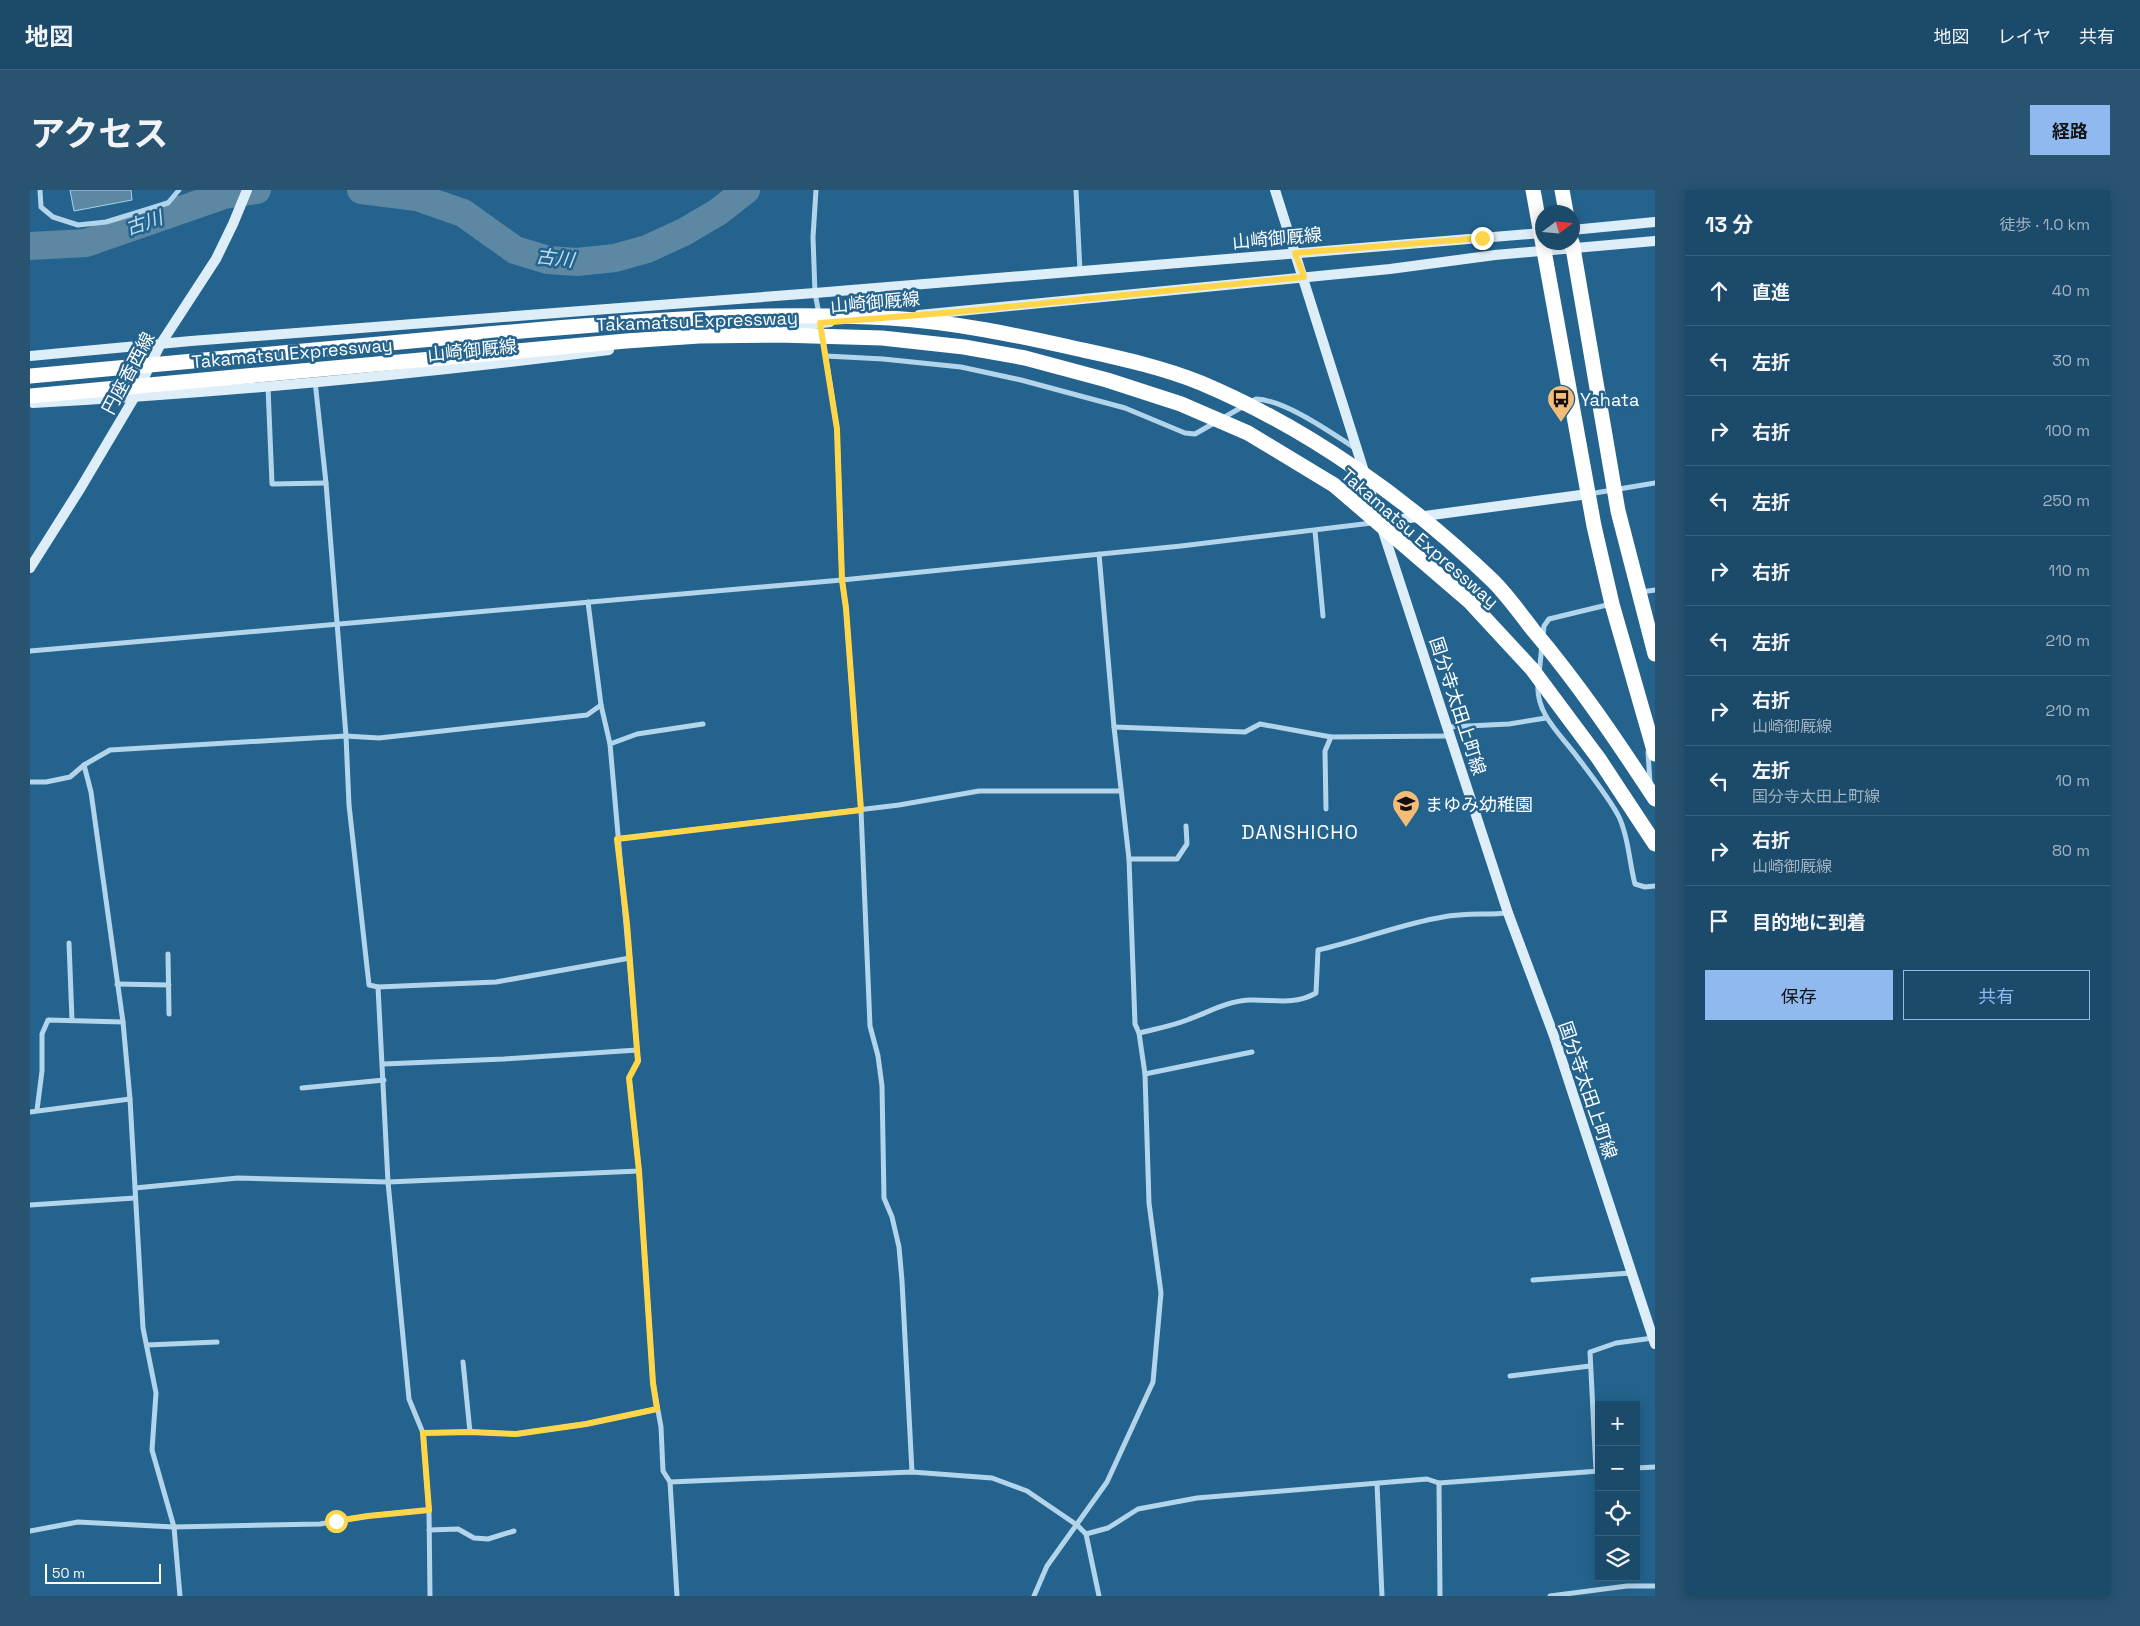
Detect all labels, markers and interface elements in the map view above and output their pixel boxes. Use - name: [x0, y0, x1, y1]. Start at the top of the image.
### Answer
- text: 地図: [25, 21, 73, 52]
- text: 地図: [1934, 25, 1970, 48]
- text: レイヤ: [1998, 25, 2051, 48]
- text: 共有: [2079, 25, 2115, 48]
- button: 経路: [2030, 105, 2110, 155]
- text: アクセス: [30, 112, 168, 156]
- water label: 古川: [122, 204, 168, 241]
- north arrow: [1535, 205, 1580, 250]
- text: 13 分: [1705, 211, 1754, 238]
- text: 徒歩 · 1.0 km: [2000, 214, 2090, 235]
- street label: 山崎御厩線: [1231, 223, 1323, 253]
- route end: [1471, 227, 1494, 250]
- water label: 古川: [535, 243, 577, 273]
- icon: ahead: [1705, 277, 1733, 305]
- text: 直進: [1752, 280, 1790, 305]
- text: 40 m: [2052, 280, 2090, 301]
- street label: 山崎御厩線: [829, 287, 921, 317]
- street label: Takamatsu Expressway: [596, 306, 798, 336]
- street label: 円座香西線: [97, 328, 159, 418]
- street label: Takamatsu Expressway: [191, 333, 393, 373]
- street label: 山崎御厩線: [426, 334, 518, 366]
- icon: left: [1705, 347, 1733, 375]
- text: 左折: [1752, 350, 1790, 375]
- text: 30 m: [2052, 350, 2090, 371]
- bus stop icon: Yahata: [1546, 384, 1576, 423]
- place label: Yahata: [1580, 388, 1639, 411]
- icon: right: [1705, 417, 1733, 445]
- text: 右折: [1752, 420, 1790, 445]
- text: 100 m: [2045, 420, 2090, 441]
- street label: Takamatsu Expressway: [1336, 463, 1504, 613]
- icon: left: [1705, 487, 1733, 515]
- text: 左折: [1752, 490, 1790, 515]
- text: 250 m: [2043, 490, 2090, 511]
- icon: right: [1705, 557, 1733, 585]
- text: 右折: [1752, 560, 1790, 585]
- text: 110 m: [2048, 560, 2090, 581]
- icon: left: [1705, 627, 1733, 655]
- text: 左折: [1752, 630, 1790, 655]
- text: 210 m: [2046, 630, 2090, 651]
- street label: 国分寺太田上町線: [1425, 634, 1491, 778]
- text: 右折: [1752, 688, 1790, 713]
- icon: right: [1705, 697, 1733, 725]
- text: 210 m: [2046, 700, 2090, 721]
- text: 山崎御厩線: [1752, 716, 1832, 737]
- text: 左折: [1752, 758, 1790, 783]
- icon: left: [1705, 767, 1733, 795]
- text: 10 m: [2055, 770, 2090, 791]
- text: 国分寺太田上町線: [1752, 786, 1880, 807]
- school or university icon: まゆみ幼稚園: [1391, 789, 1421, 828]
- place label: まゆみ幼稚園: [1425, 793, 1533, 816]
- district label: DANSHICHO: [1241, 819, 1359, 845]
- text: 右折: [1752, 828, 1790, 853]
- icon: right: [1705, 837, 1733, 865]
- text: 80 m: [2052, 840, 2090, 861]
- text: 山崎御厩線: [1752, 856, 1832, 877]
- icon: arrive: [1705, 907, 1733, 935]
- text: 目的地に到着: [1752, 910, 1866, 935]
- button: 保存: [1705, 970, 1893, 1020]
- button: 共有: [1903, 970, 2090, 1020]
- street label: 国分寺太田上町線: [1554, 1018, 1622, 1162]
- map controls: [1595, 1401, 1640, 1581]
- button: +: [1595, 1401, 1640, 1446]
- button: −: [1595, 1446, 1640, 1491]
- button: locate: [1595, 1491, 1640, 1536]
- route start: [325, 1510, 348, 1533]
- button: layers: [1595, 1536, 1640, 1581]
- scale bar: [45, 1561, 161, 1584]
- text: 50 m: [52, 1564, 85, 1582]

